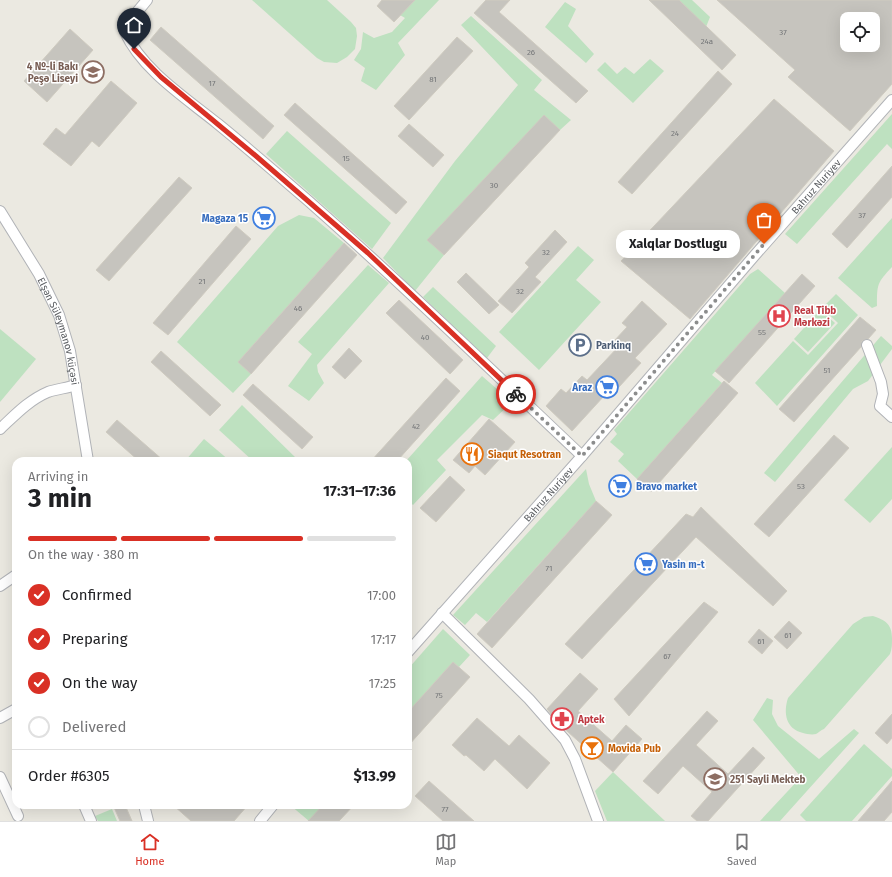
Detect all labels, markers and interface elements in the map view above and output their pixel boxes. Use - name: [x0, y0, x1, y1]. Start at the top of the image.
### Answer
- pin: [117, 8, 151, 49]
- map controls: [840, 12, 880, 52]
- button: locate: [840, 12, 880, 52]
- icon: home: [123, 14, 145, 36]
- house number: 37: [779, 28, 787, 37]
- house number: 24a: [701, 37, 713, 46]
- house number: 26: [527, 48, 535, 57]
- school or university icon: 4 №-li Bakı Peşə Liseyi: [80, 59, 106, 85]
- place label: 4 №-li Bakı Peşə Liseyi: [27, 61, 78, 85]
- house number: 81: [429, 75, 437, 84]
- house number: 17: [208, 79, 216, 88]
- house number: 24: [671, 129, 680, 138]
- house number: 15: [342, 154, 350, 163]
- street label: Bahruz Nuriyev: [789, 157, 844, 217]
- house number: 30: [490, 181, 499, 190]
- pin: [747, 203, 781, 244]
- supermarket icon: Magaza 15: [251, 205, 277, 231]
- icon: bag: [753, 209, 775, 231]
- house number: 37: [858, 211, 866, 220]
- place label: Magaza 15: [202, 213, 249, 225]
- callout: Xalqlar Dostlugu: [616, 230, 740, 258]
- text: Xalqlar Dostlugu: [629, 236, 727, 251]
- house number: 32: [542, 248, 550, 257]
- street label: Elşən Süleymanov küçəsi: [35, 276, 81, 386]
- house number: 21: [198, 277, 206, 286]
- house number: 32: [516, 287, 524, 296]
- hospital icon: Real Tibb Mərkəzi: [766, 303, 792, 329]
- house number: 46: [294, 304, 302, 313]
- place label: Real Tibb Mərkəzi: [794, 305, 836, 329]
- house number: 55: [758, 328, 766, 337]
- parking icon: Parkinq: [567, 332, 593, 358]
- house number: 40: [421, 333, 430, 342]
- place label: Parkinq: [596, 340, 631, 352]
- house number: 51: [823, 366, 831, 375]
- courier: [496, 374, 536, 414]
- supermarket icon: Araz: [594, 374, 620, 400]
- place label: Araz: [571, 382, 592, 394]
- icon: bike: [505, 383, 527, 405]
- house number: 42: [412, 422, 420, 431]
- restaurant icon: Siaqut Resotran: [459, 441, 485, 467]
- place label: Siaqut Resotran: [488, 449, 561, 461]
- street label: Bahruz Nuriyev: [522, 465, 576, 525]
- text: Arriving in: [28, 469, 88, 484]
- supermarket icon: Bravo market: [607, 473, 633, 499]
- place label: Bravo market: [636, 481, 697, 493]
- text: 17:31–17:36: [323, 482, 396, 500]
- house number: 53: [797, 482, 805, 491]
- text: 3 min: [28, 483, 92, 514]
- text: On the way · 380 m: [28, 547, 139, 562]
- supermarket icon: Yasin m-t: [633, 551, 659, 577]
- place label: Yasin m-t: [661, 559, 705, 571]
- house number: 71: [546, 564, 552, 573]
- icon: check: [28, 584, 50, 606]
- text: Confirmed: [62, 586, 132, 604]
- text: 17:00: [367, 588, 396, 603]
- icon: check: [28, 628, 50, 650]
- text: Preparing: [62, 630, 127, 648]
- house number: 61: [784, 631, 792, 640]
- text: 17:17: [371, 632, 396, 647]
- house number: 61: [757, 637, 765, 646]
- house number: 67: [663, 652, 671, 661]
- icon: check: [28, 672, 50, 694]
- text: On the way: [62, 674, 137, 692]
- text: 17:25: [369, 676, 396, 691]
- house number: 75: [435, 691, 443, 700]
- pharmacy icon: Aptek: [549, 706, 575, 732]
- place label: Aptek: [577, 714, 605, 726]
- text: Delivered: [62, 718, 126, 736]
- bar icon: Movida Pub: [579, 735, 605, 761]
- place label: Movida Pub: [608, 743, 661, 755]
- school or university icon: 251 Sayli Mekteb: [702, 766, 728, 792]
- text: Order #6305: [28, 767, 110, 785]
- text: $13.99: [353, 767, 396, 785]
- place label: 251 Sayli Mekteb: [730, 774, 805, 786]
- house number: 77: [441, 805, 449, 814]
- tab: Home: [135, 831, 164, 868]
- tab: Map: [435, 831, 457, 868]
- tab: Saved: [727, 831, 757, 868]

